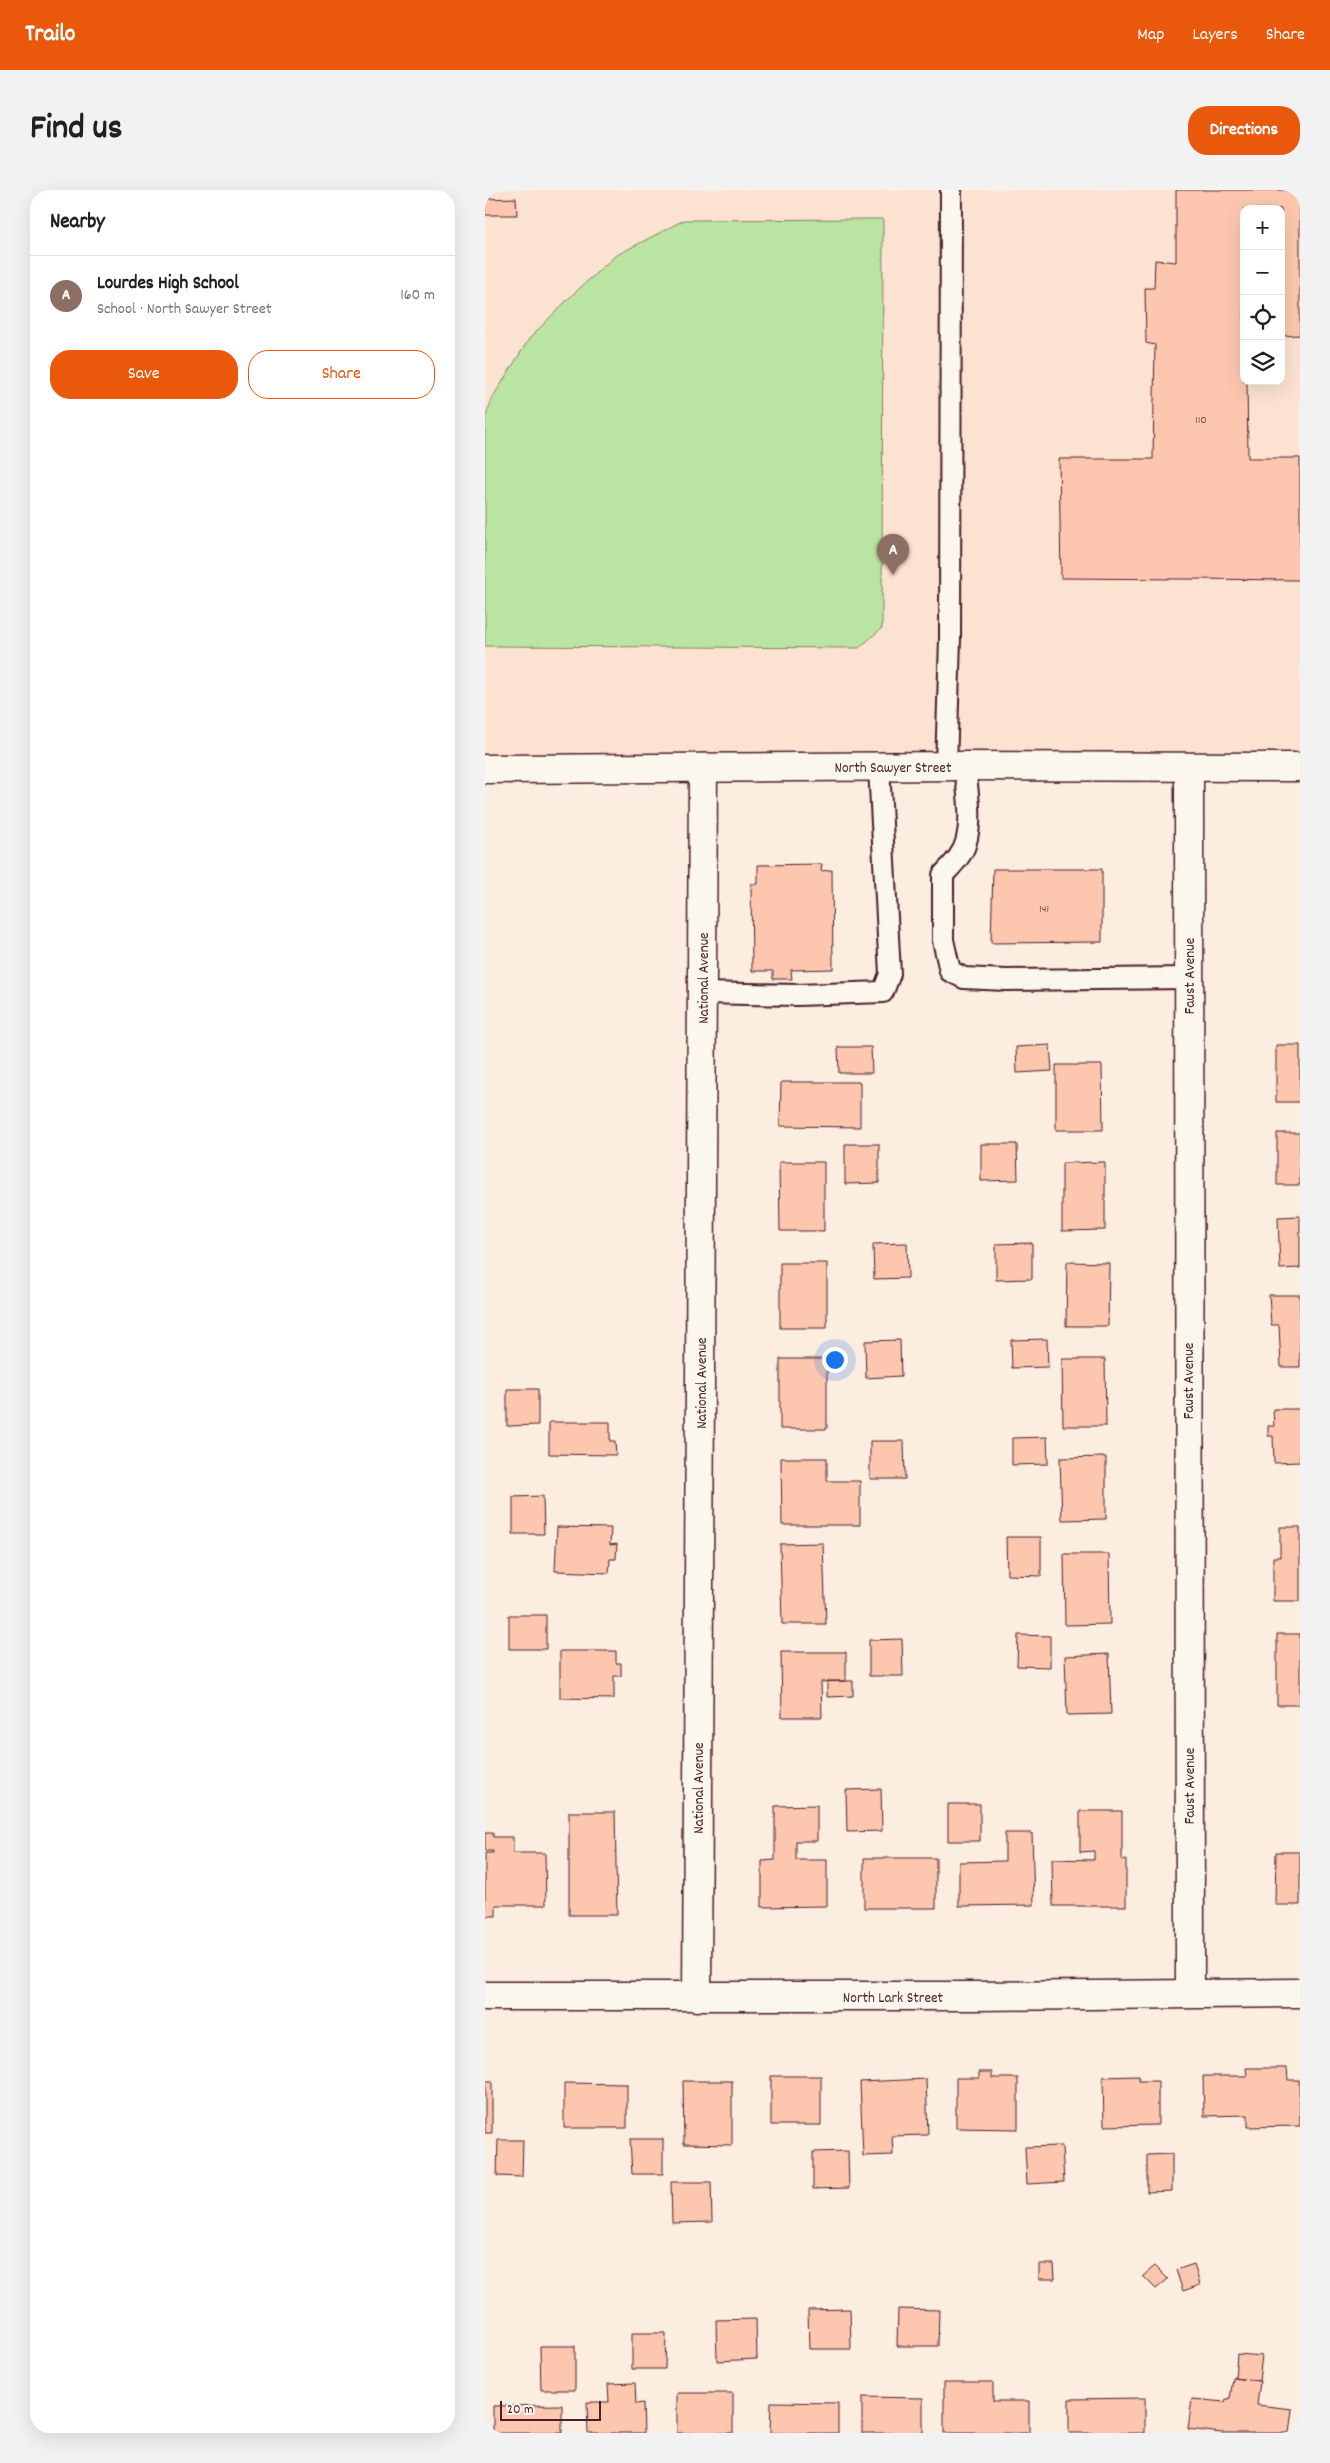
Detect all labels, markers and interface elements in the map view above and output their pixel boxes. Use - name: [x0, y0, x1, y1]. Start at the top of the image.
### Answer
- text: Trailo: [25, 18, 76, 52]
- text: Map: [1137, 23, 1164, 48]
- text: Layers: [1192, 23, 1238, 48]
- text: Share: [1266, 23, 1305, 48]
- text: Find us: [30, 105, 122, 155]
- button: Directions: [1188, 106, 1300, 155]
- map controls: [1240, 205, 1285, 385]
- button: +: [1240, 205, 1285, 250]
- text: Nearby: [50, 208, 105, 238]
- button: −: [1240, 250, 1285, 295]
- text: Lourdes High School: [97, 271, 239, 298]
- text: A: [62, 284, 70, 307]
- text: 160 m: [400, 284, 435, 307]
- button: locate: [1240, 295, 1285, 340]
- text: School · North Sawyer Street: [97, 298, 272, 321]
- button: layers: [1240, 340, 1285, 385]
- button: Save: [50, 350, 238, 399]
- button: Share: [248, 350, 435, 399]
- house number: 110: [1195, 412, 1207, 429]
- pin: A: [877, 534, 909, 575]
- street label: North Sawyer Street: [835, 758, 952, 780]
- house number: 141: [1039, 901, 1049, 918]
- street label: National Avenue: [694, 932, 716, 1024]
- street label: Faust Avenue: [1180, 937, 1202, 1014]
- street label: National Avenue: [692, 1337, 714, 1429]
- street label: Faust Avenue: [1179, 1342, 1201, 1419]
- your location: [822, 1347, 848, 1373]
- street label: National Avenue: [689, 1742, 711, 1834]
- street label: Faust Avenue: [1180, 1747, 1202, 1824]
- street label: North Lark Street: [843, 1988, 944, 2010]
- scale bar: [500, 2398, 601, 2421]
- text: 20 m: [507, 2400, 534, 2420]

